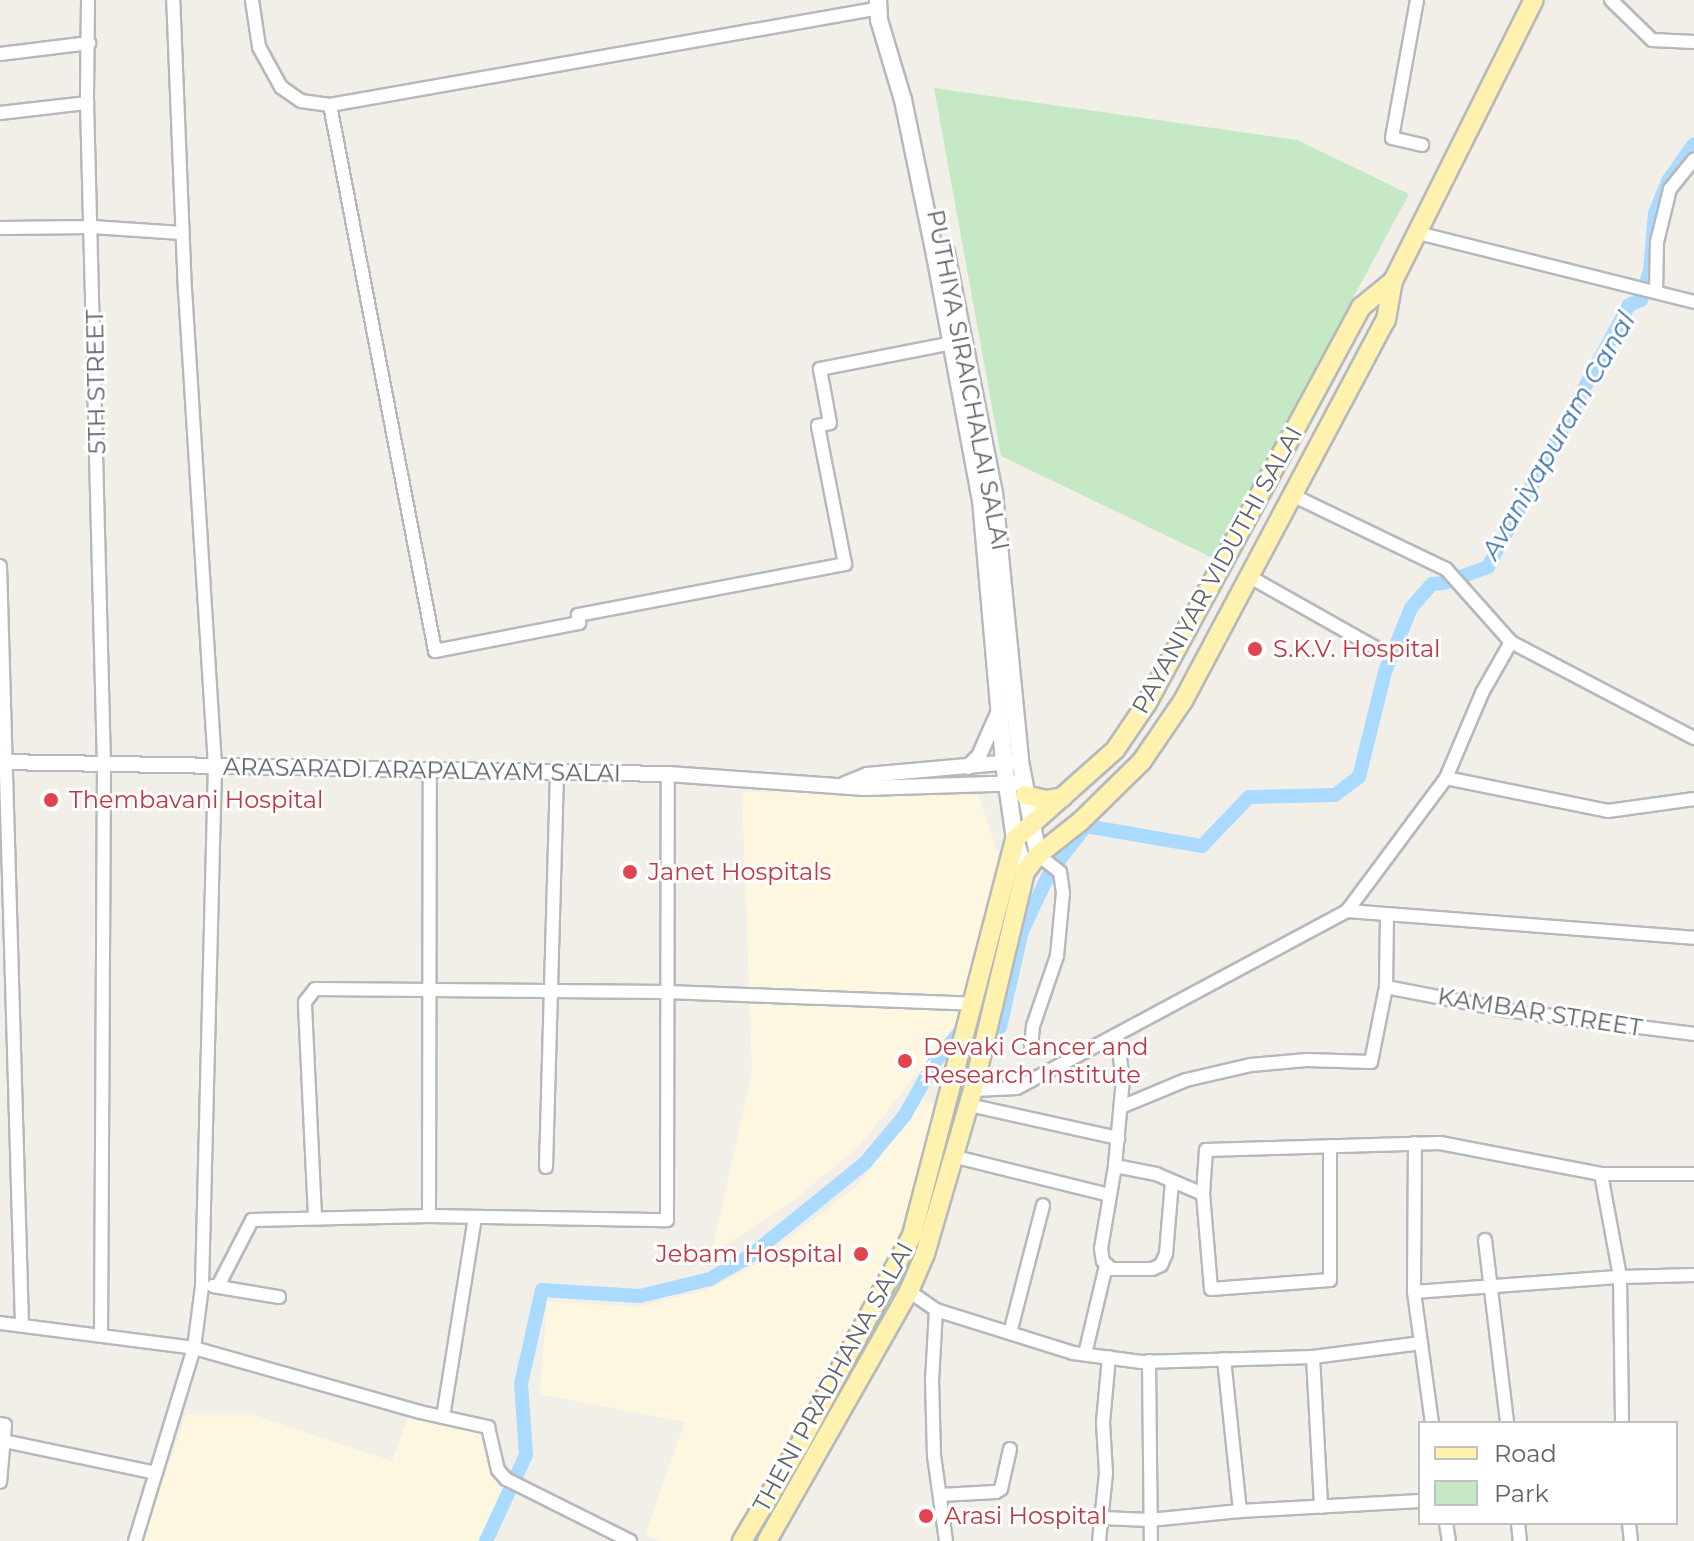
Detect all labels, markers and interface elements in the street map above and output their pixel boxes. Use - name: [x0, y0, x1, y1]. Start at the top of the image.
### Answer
- street label: PUTHIYA SIRAICHALAI SALAI: [921, 207, 1015, 553]
- water label: Avaniyapuram Canal: [1475, 307, 1643, 565]
- street label: 5TH STREET: [80, 310, 112, 454]
- street label: PAYANIYAR VIDUTHI SALAI: [1126, 421, 1308, 719]
- place label: S.K.V. Hospital: [1273, 635, 1441, 663]
- marker: S.K.V. Hospital: [1244, 638, 1266, 660]
- street label: ARASARADI ARAPALAYAM SALAI: [223, 752, 621, 788]
- place label: Thembavani Hospital: [69, 786, 323, 814]
- marker: Thembavani Hospital: [40, 789, 62, 811]
- place label: Janet Hospitals: [648, 858, 831, 886]
- marker: Janet Hospitals: [619, 861, 641, 883]
- street label: KAMBAR STREET: [1436, 982, 1644, 1042]
- place label: Devaki Cancer and Research Institute: [923, 1033, 1148, 1089]
- marker: Devaki Cancer and Research Institute: [894, 1050, 916, 1072]
- street label: THENI PRADHANA SALAI: [747, 1237, 919, 1517]
- place label: Jebam Hospital: [656, 1240, 843, 1268]
- marker: Jebam Hospital: [850, 1243, 872, 1265]
- legend: [1418, 1421, 1678, 1525]
- text: Road: [1494, 1439, 1557, 1468]
- text: Park: [1494, 1479, 1549, 1508]
- place label: Arasi Hospital: [944, 1502, 1107, 1530]
- marker: Arasi Hospital: [915, 1505, 937, 1527]

